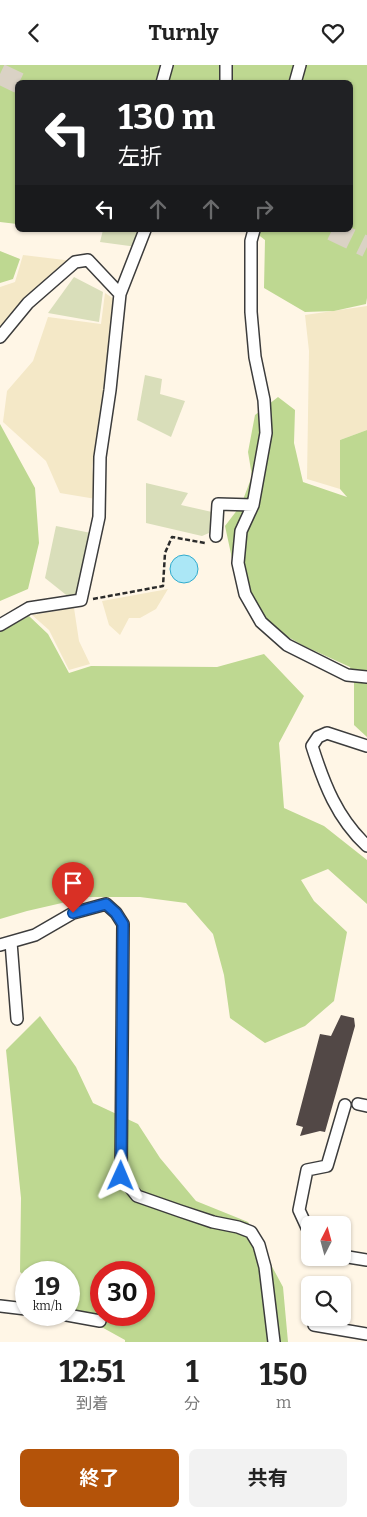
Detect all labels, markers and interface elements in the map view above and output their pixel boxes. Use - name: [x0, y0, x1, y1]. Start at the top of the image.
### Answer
- icon: back: [20, 19, 48, 47]
- text: Turnly: [148, 19, 219, 46]
- icon: heart: [319, 19, 347, 47]
- text: 130 m: [118, 96, 215, 138]
- icon: left: [35, 100, 100, 165]
- text: 左折: [118, 143, 162, 170]
- icon: left: [91, 195, 119, 223]
- icon: ahead: [144, 195, 172, 223]
- icon: ahead: [197, 195, 225, 223]
- icon: right: [250, 195, 278, 223]
- pin: [52, 862, 94, 913]
- icon: arrive: [59, 869, 87, 897]
- position arrow: [94, 1149, 146, 1201]
- north arrow: [301, 1216, 351, 1266]
- map controls: [301, 1216, 351, 1326]
- speed limit sign: 30: [90, 1261, 155, 1326]
- text: 19: [35, 1272, 60, 1302]
- button: search: [301, 1276, 351, 1326]
- text: km/h: [33, 1299, 62, 1313]
- text: 12:51: [59, 1354, 125, 1390]
- text: 1: [186, 1354, 199, 1390]
- text: 150: [259, 1357, 308, 1393]
- text: m: [276, 1393, 291, 1412]
- text: 到着: [76, 1394, 108, 1413]
- text: 分: [184, 1394, 200, 1413]
- button: 終了: [20, 1449, 179, 1507]
- button: 共有: [189, 1449, 347, 1507]

